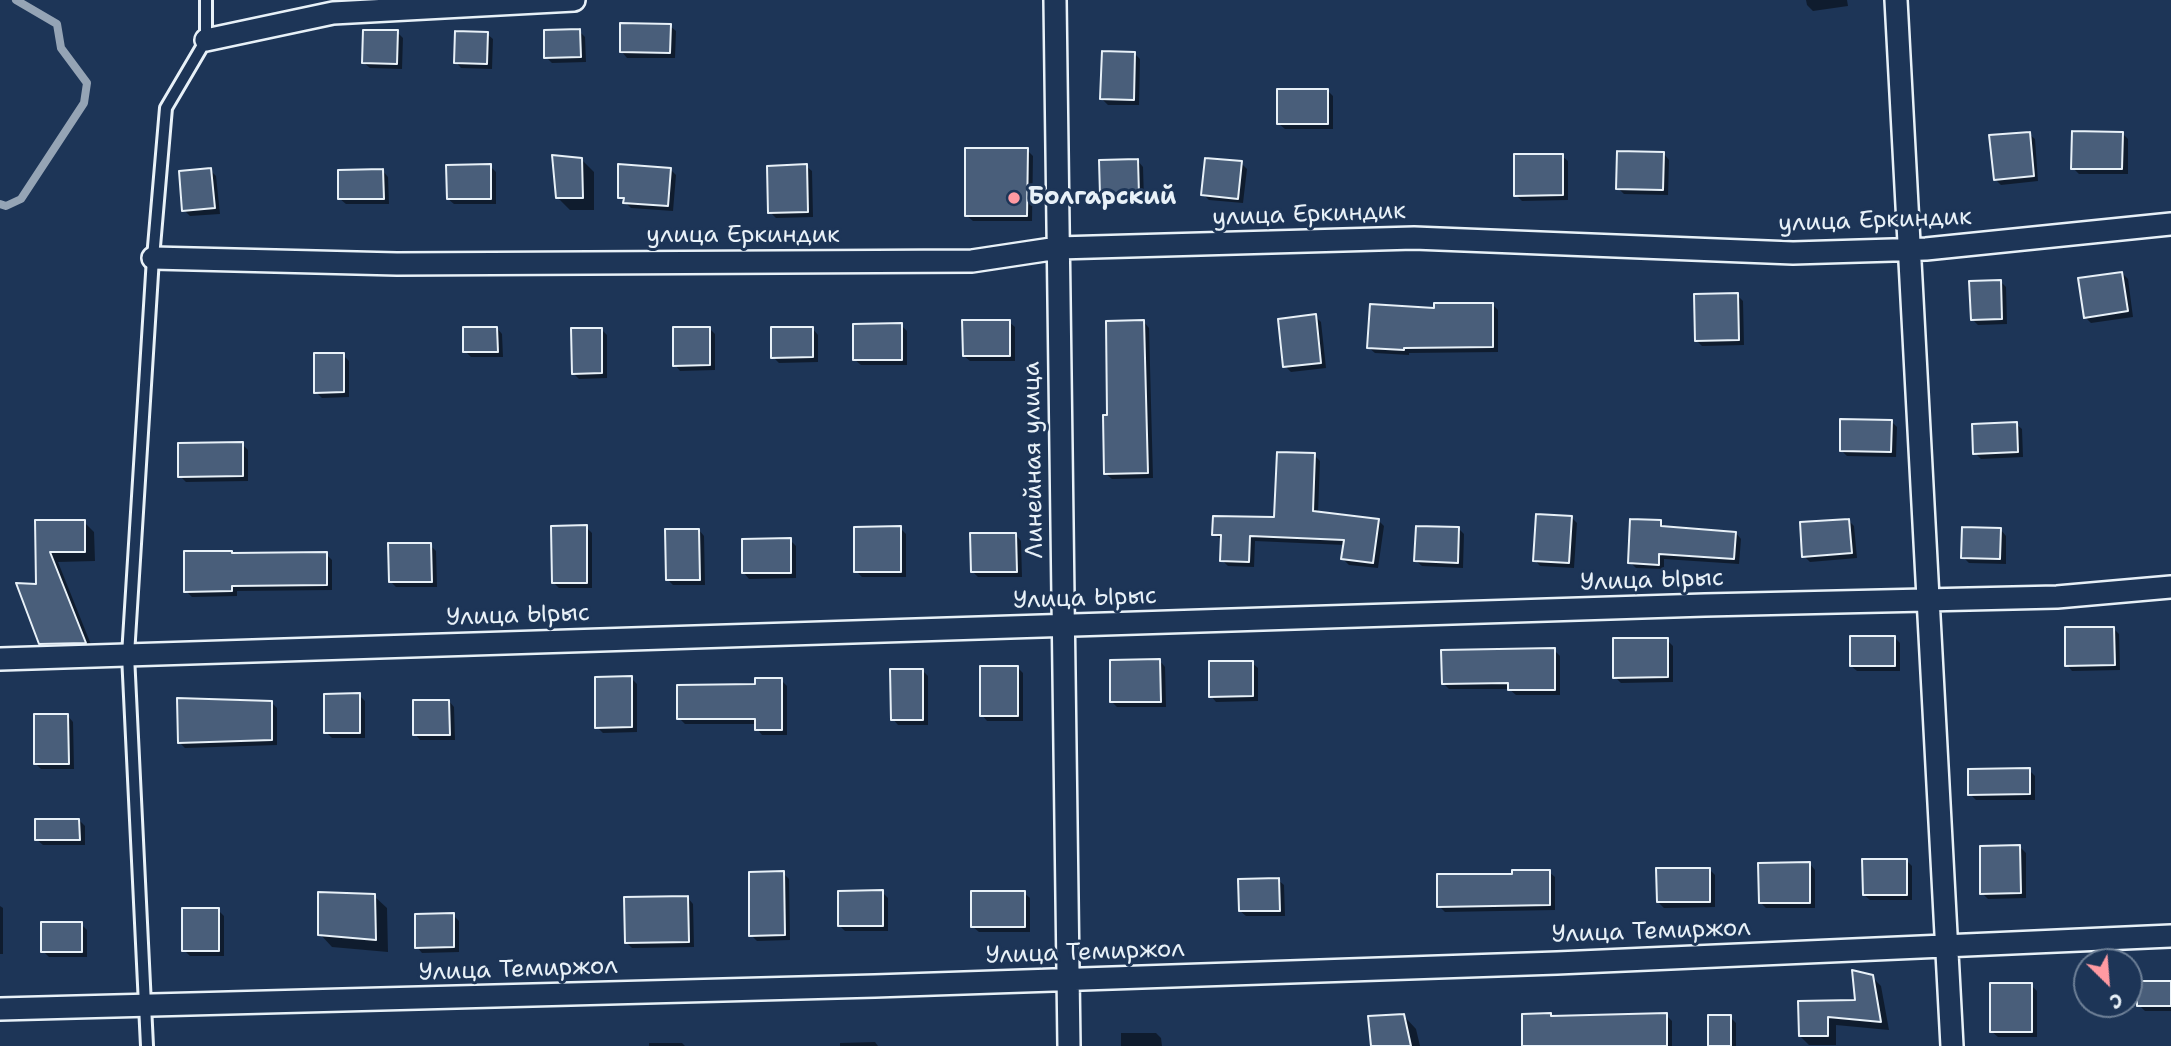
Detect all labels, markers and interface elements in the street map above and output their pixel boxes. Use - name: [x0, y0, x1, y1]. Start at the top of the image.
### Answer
- place label: Болгарский: [1028, 184, 1176, 212]
- marker: Болгарский: [1006, 190, 1022, 206]
- street label: улица Еркиндик: [1212, 197, 1406, 233]
- street label: улица Еркиндик: [1778, 203, 1972, 239]
- street label: улица Еркиндик: [646, 222, 840, 250]
- street label: Линейная улица: [1018, 361, 1050, 559]
- street label: Улица Ырыс: [1580, 564, 1724, 598]
- street label: Улица Ырыс: [1013, 582, 1157, 616]
- street label: Улица Ырыс: [446, 599, 590, 633]
- street label: Улица Темиржол: [1551, 914, 1751, 950]
- street label: Улица Темиржол: [985, 935, 1185, 971]
- north arrow: [2073, 948, 2143, 1018]
- street label: Улица Темиржол: [418, 952, 618, 988]
- text: С: [2106, 987, 2127, 1014]

